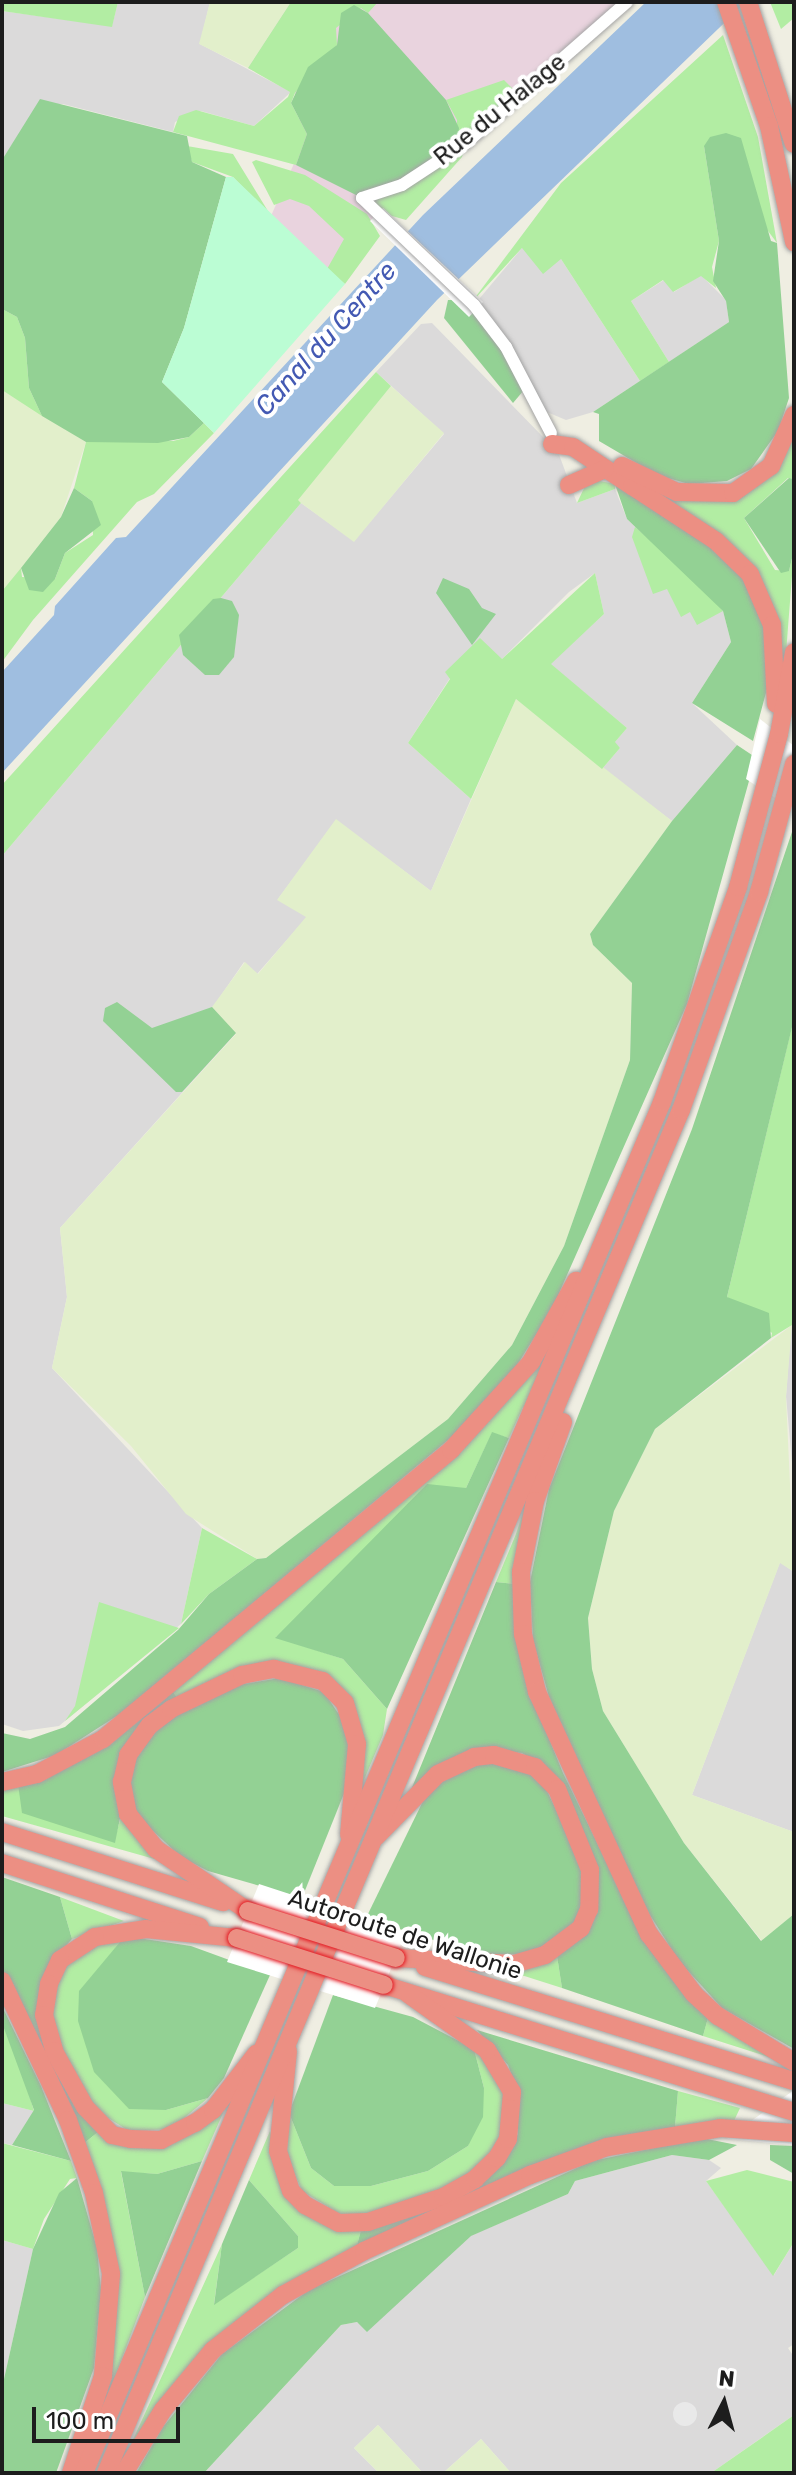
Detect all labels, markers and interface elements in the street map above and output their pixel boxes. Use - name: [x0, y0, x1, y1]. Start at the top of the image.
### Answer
- street label: Rue du Halage: [428, 48, 572, 172]
- water label: Canal du Centre: [249, 256, 403, 422]
- street label: Autoroute de Wallonie: [284, 1884, 526, 1986]
- north arrow: [684, 2363, 764, 2443]
- text: N: [717, 2364, 736, 2393]
- scale bar: [36, 2391, 184, 2441]
- text: 100 m: [46, 2407, 114, 2435]

